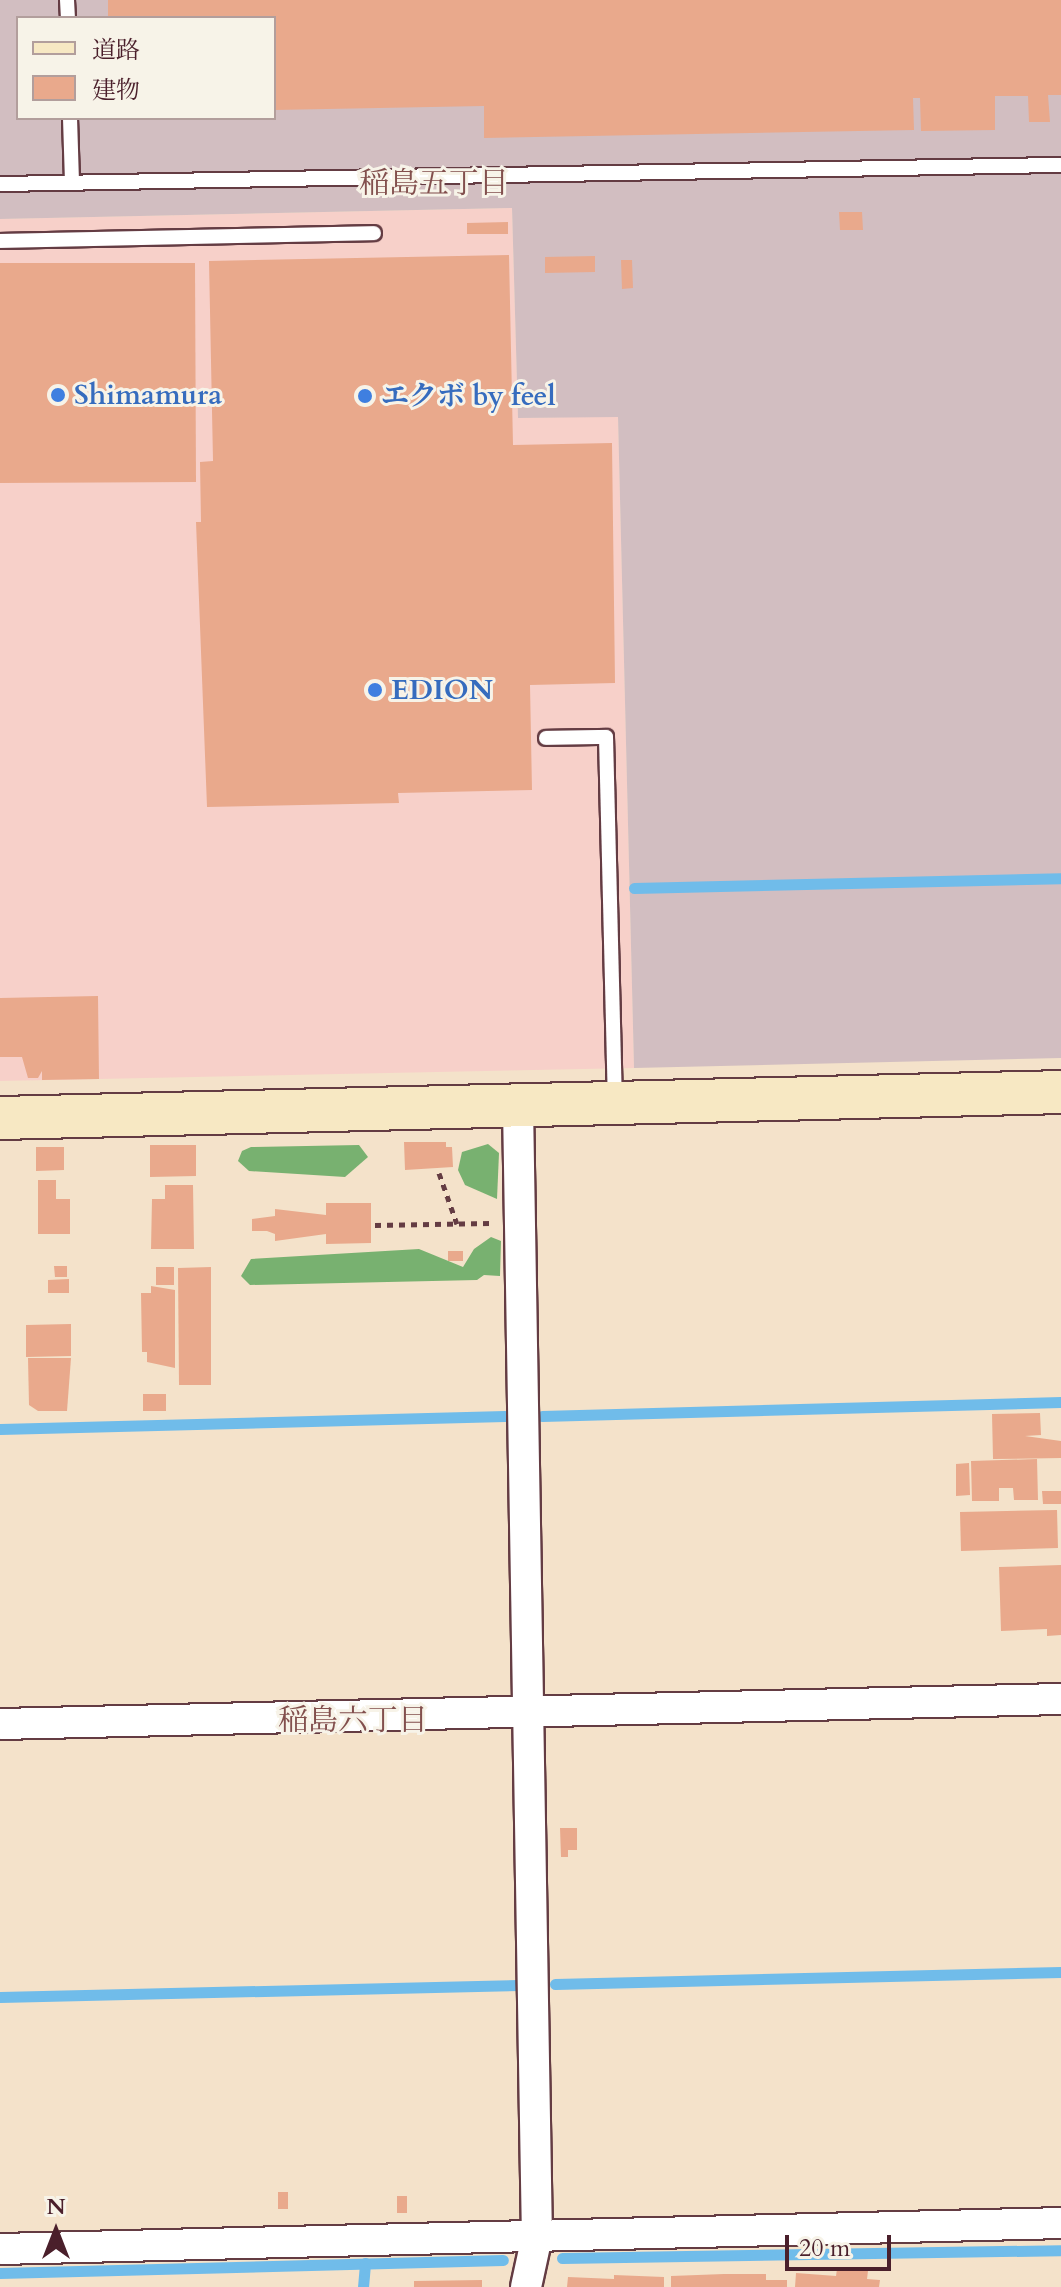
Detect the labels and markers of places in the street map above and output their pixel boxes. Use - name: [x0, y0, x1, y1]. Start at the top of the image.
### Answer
- place label: Shimamura: [74, 378, 222, 412]
- place label: エクボ by feel: [381, 379, 556, 413]
- marker: Shimamura: [49, 386, 67, 404]
- marker: エクボ by feel: [356, 387, 374, 405]
- place label: EDION: [391, 673, 493, 707]
- marker: EDION: [366, 681, 384, 699]

